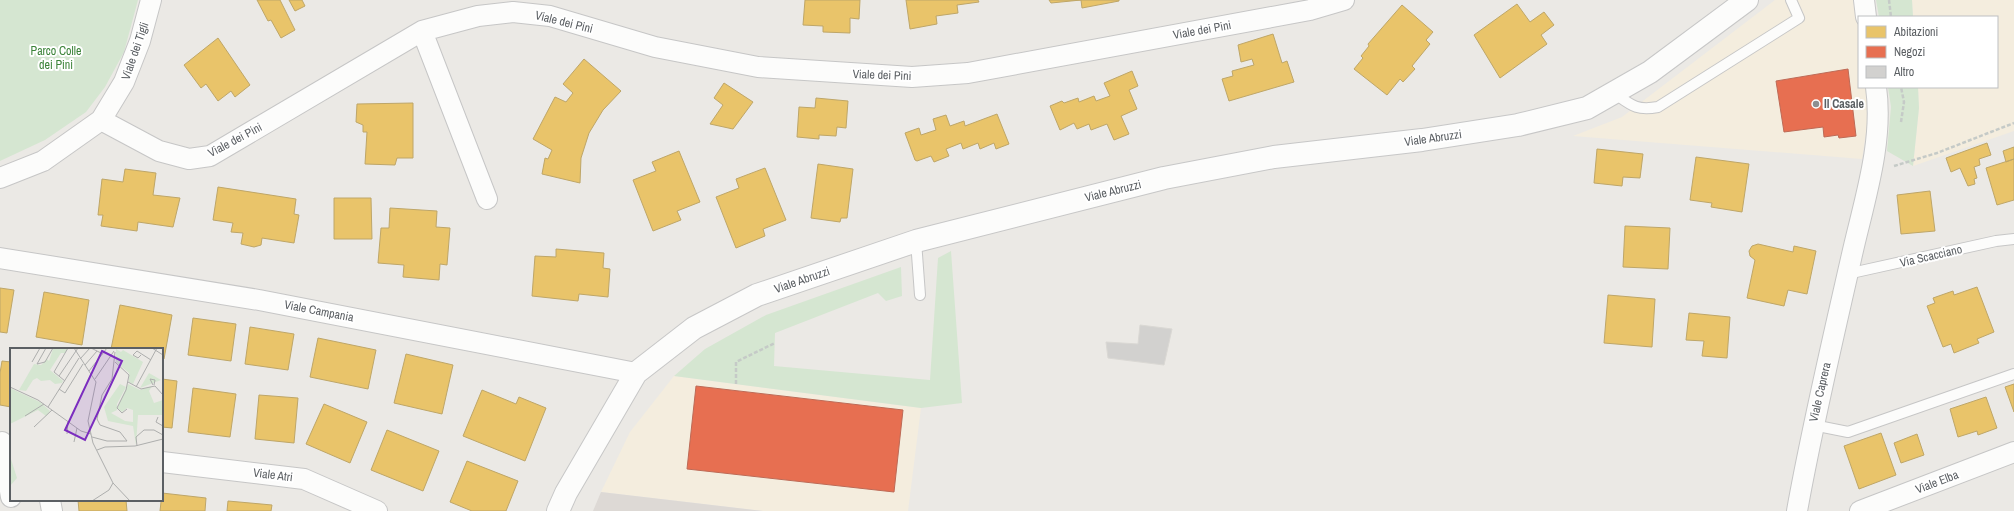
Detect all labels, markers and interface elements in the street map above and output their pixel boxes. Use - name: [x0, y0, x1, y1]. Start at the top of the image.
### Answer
- street label: Viale dei Pini: [533, 7, 595, 37]
- legend: [1858, 16, 1998, 88]
- street label: Viale dei Pini: [1172, 17, 1232, 43]
- street label: Viale dei Tigli: [118, 20, 152, 82]
- text: Abitazioni: [1893, 24, 1938, 40]
- park label: Parco Colle dei Pini: [31, 43, 81, 73]
- text: Negozi: [1894, 44, 1925, 60]
- text: Altro: [1893, 64, 1914, 80]
- street label: Viale dei Pini: [852, 66, 912, 84]
- place label: Il Casale: [1824, 96, 1864, 112]
- marker: Il Casale: [1811, 99, 1821, 109]
- street label: Viale dei Pini: [205, 119, 265, 161]
- street label: Viale Abruzzi: [1403, 126, 1463, 150]
- street label: Viale Abruzzi: [1083, 176, 1143, 206]
- street label: Via Scacciano: [1898, 241, 1964, 271]
- street label: Viale Abruzzi: [772, 263, 832, 297]
- street label: Viale Campania: [283, 296, 356, 326]
- inset map: [10, 348, 163, 501]
- street label: Viale Caprera: [1805, 360, 1835, 423]
- street label: Viale Atri: [252, 465, 294, 485]
- street label: Viale Elba: [1913, 466, 1961, 497]

